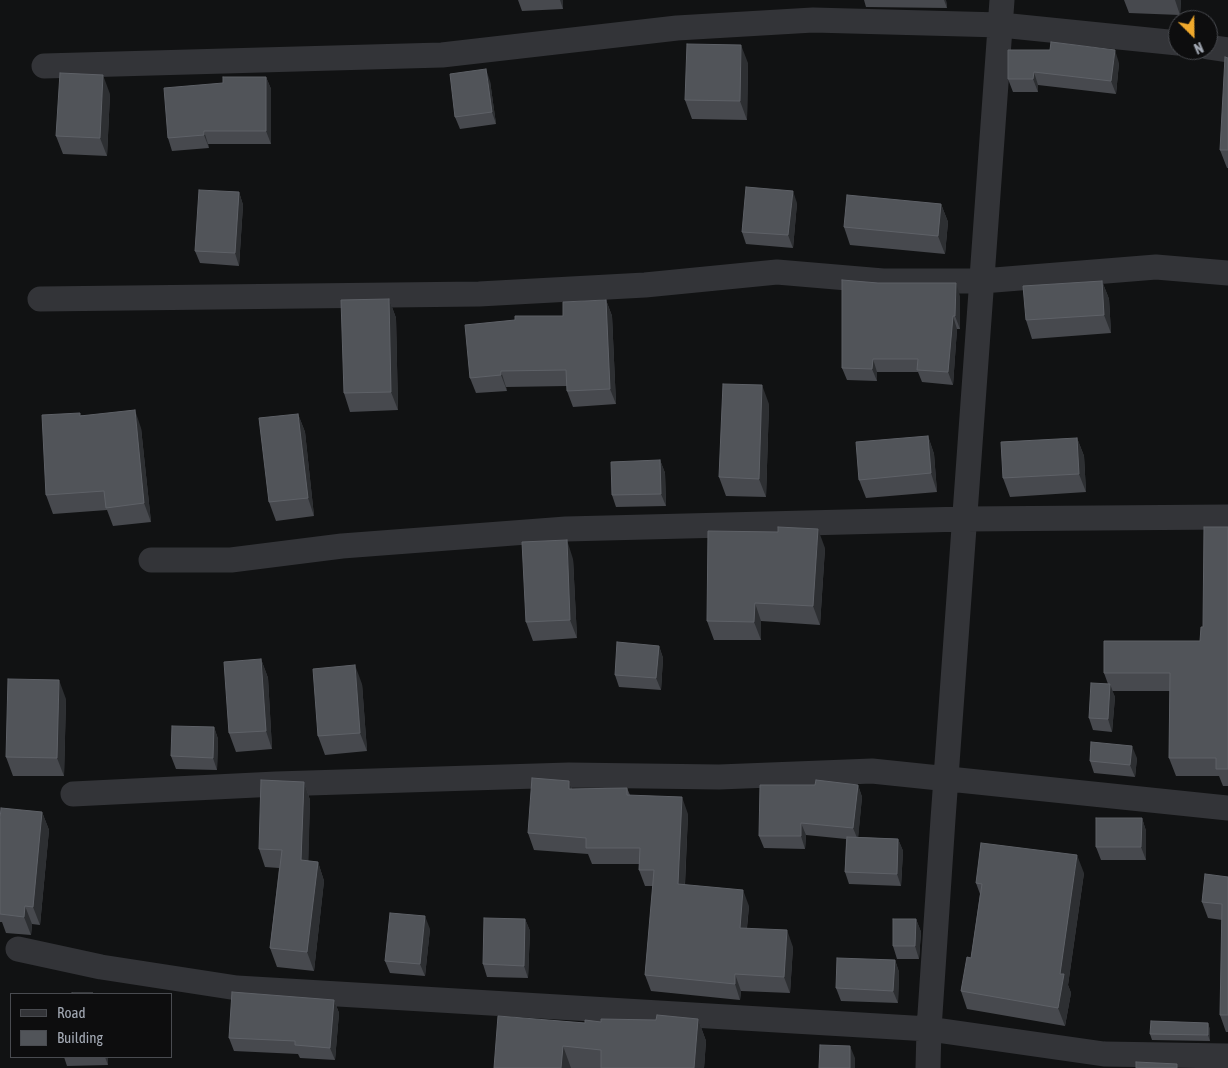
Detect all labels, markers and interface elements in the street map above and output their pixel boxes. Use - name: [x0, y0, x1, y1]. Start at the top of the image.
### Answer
- north arrow: [1168, 10, 1218, 60]
- text: N: [1192, 39, 1205, 57]
- legend: [10, 993, 172, 1058]
- text: Road: [57, 1004, 86, 1021]
- text: Building: [57, 1029, 103, 1046]

